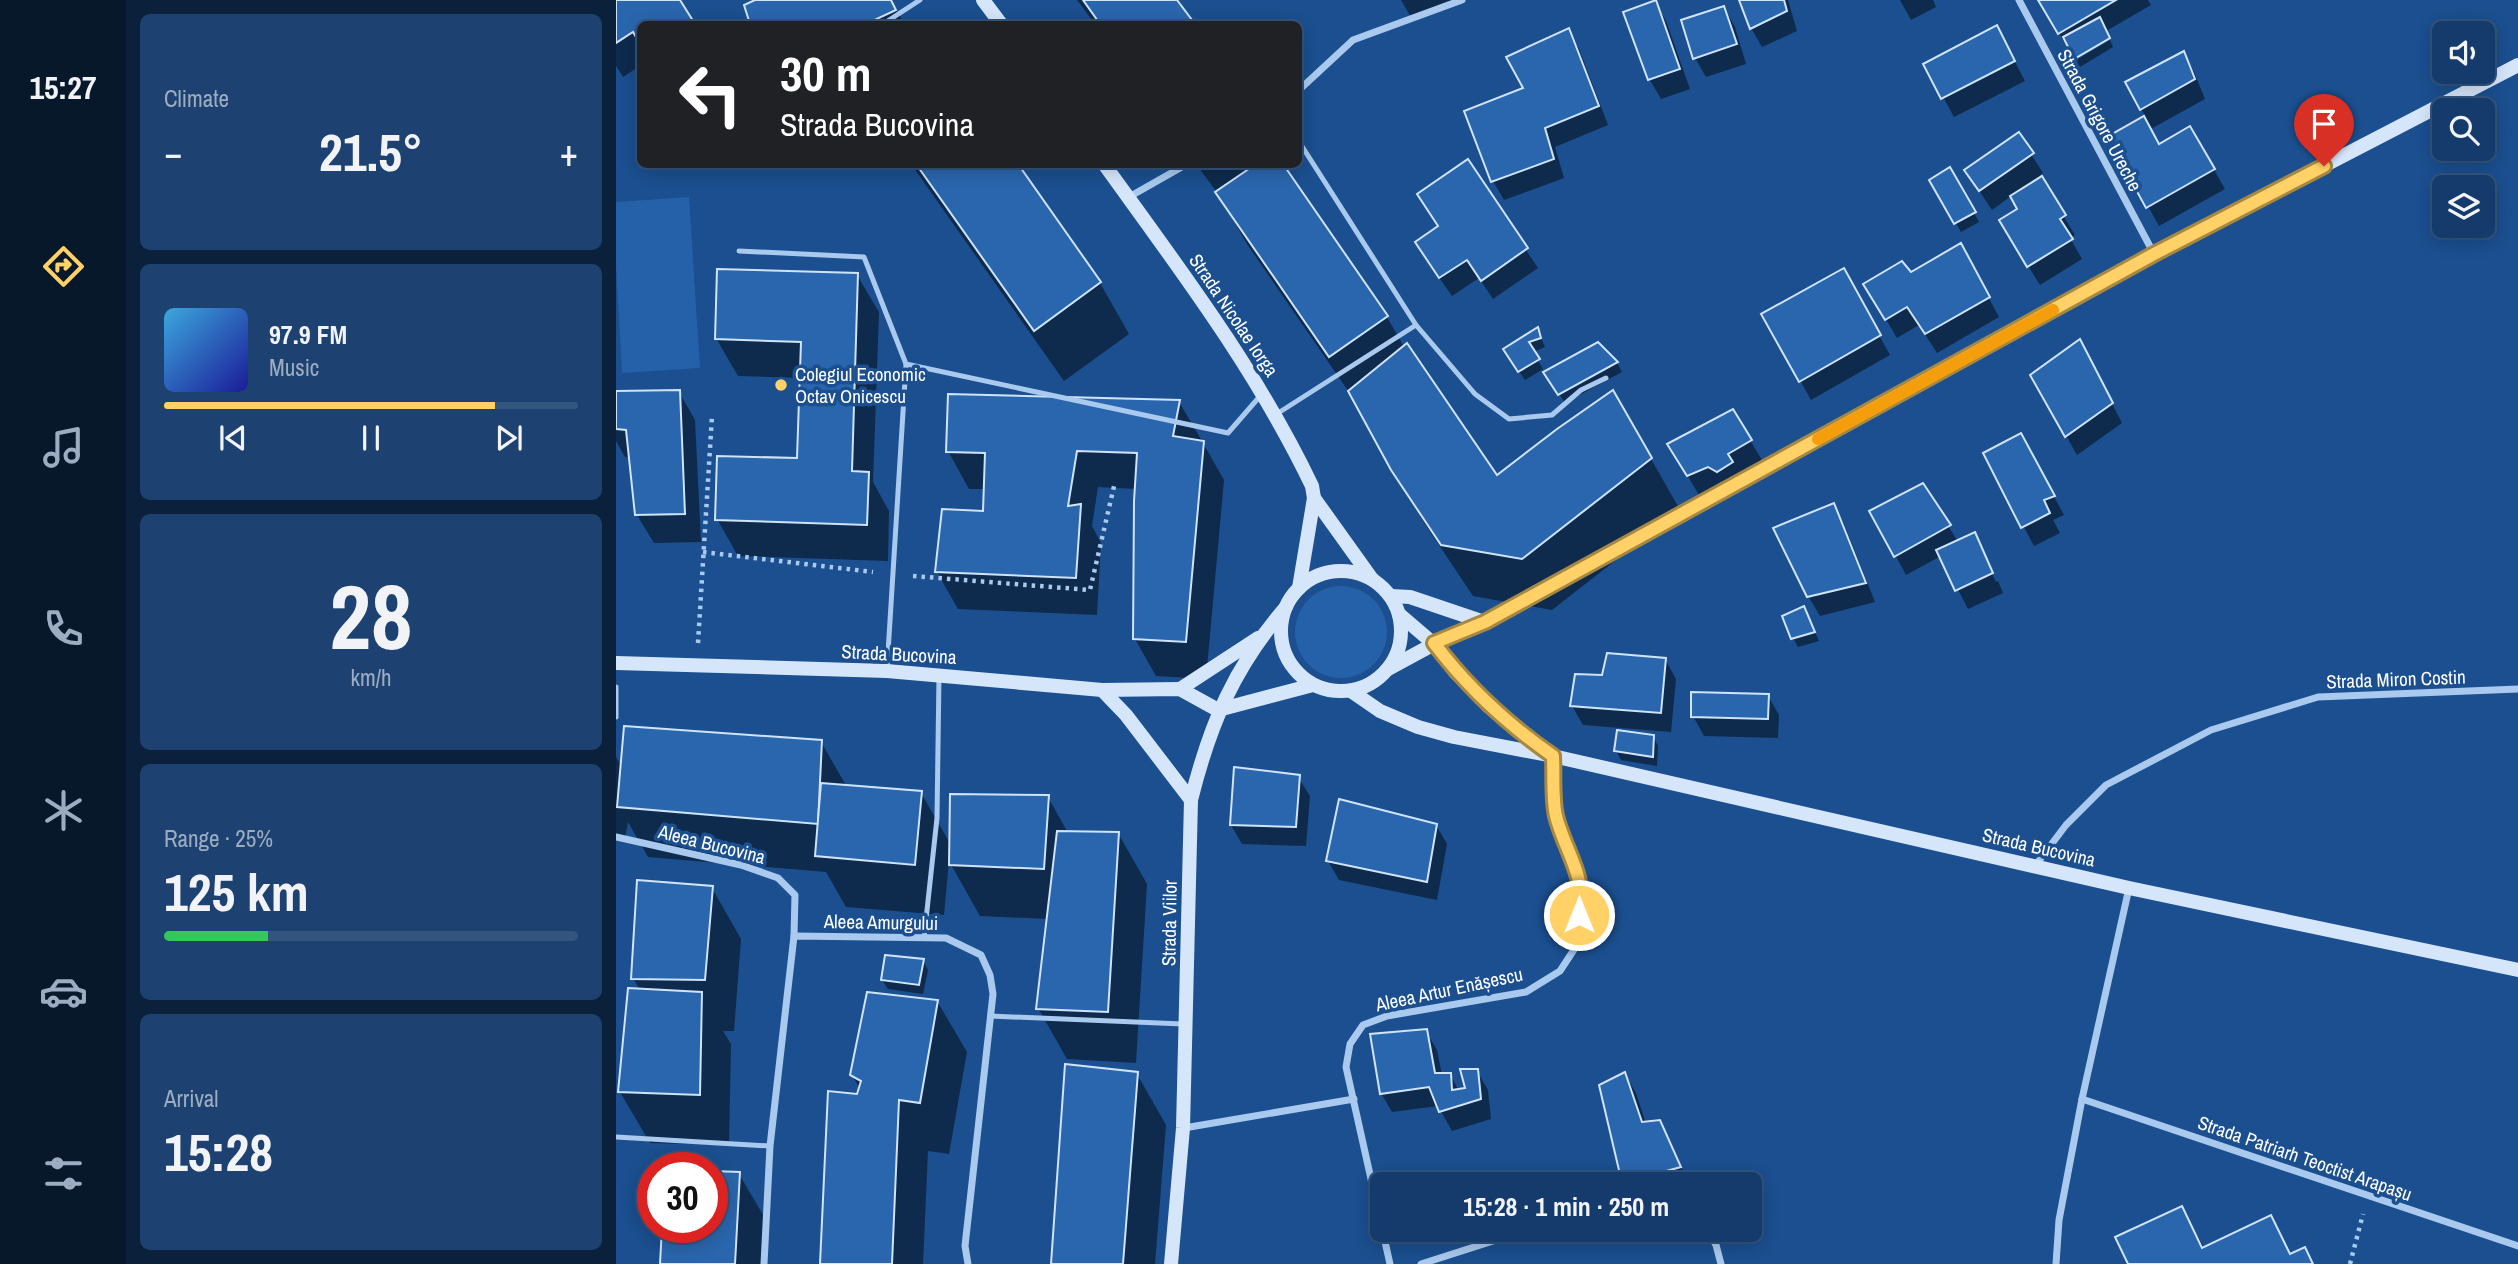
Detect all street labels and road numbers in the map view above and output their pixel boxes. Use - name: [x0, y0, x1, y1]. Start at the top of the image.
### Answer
- street label: Strada Grigore Ureche: [2052, 44, 2148, 196]
- street label: Strada Nicolae Iorga: [1183, 248, 1285, 382]
- street label: Strada Bucovina: [841, 638, 958, 670]
- street label: Strada Miron Costin: [2326, 664, 2466, 694]
- street label: Aleea Bucovina: [655, 818, 768, 870]
- street label: Strada Bucovina: [1980, 821, 2098, 873]
- street label: Strada Viilor: [1155, 879, 1183, 966]
- street label: Aleea Amurgului: [823, 908, 938, 936]
- street label: Aleea Artur Enășescu: [1372, 961, 1525, 1018]
- street label: Strada Patriarh Teoctist Arapașu: [2194, 1109, 2416, 1207]

